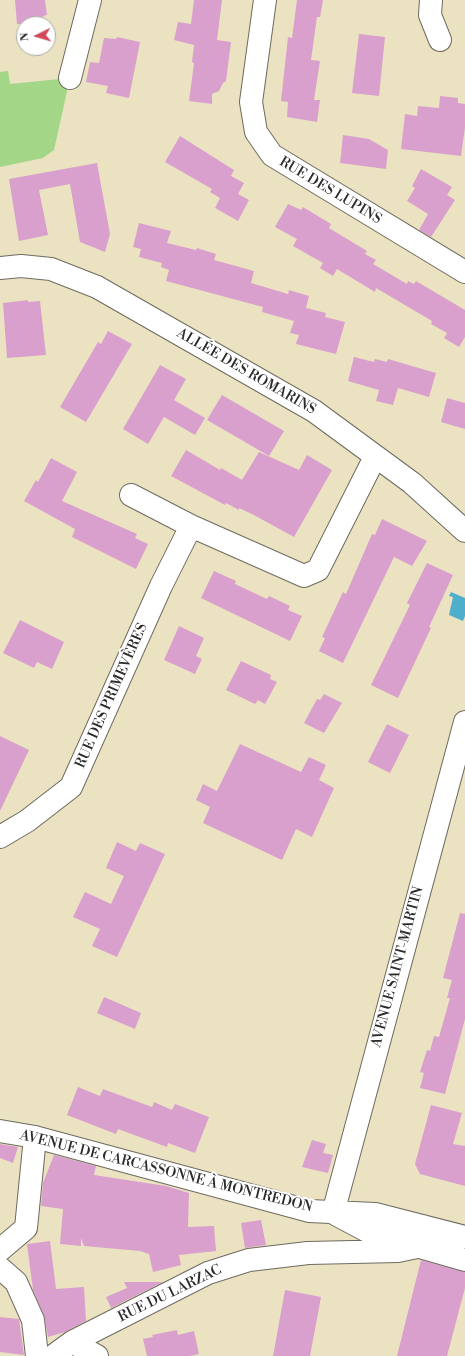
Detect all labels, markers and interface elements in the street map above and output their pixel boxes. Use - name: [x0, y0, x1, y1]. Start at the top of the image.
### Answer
- north arrow: [16, 16, 56, 56]
- text: N: [18, 32, 32, 42]
- street label: RUE DES LUPINS: [276, 154, 384, 228]
- street label: ALLÉE DES ROMARINS: [173, 325, 319, 419]
- street label: RUE DES PRIMEVÈRES: [72, 621, 152, 771]
- street label: AVENUE SAINT-MARTIN: [368, 885, 428, 1049]
- street label: AVENUE DE CARCASSONNE À MONTREDON: [18, 1127, 314, 1217]
- street label: RUE DU LARZAC: [116, 1262, 224, 1326]

